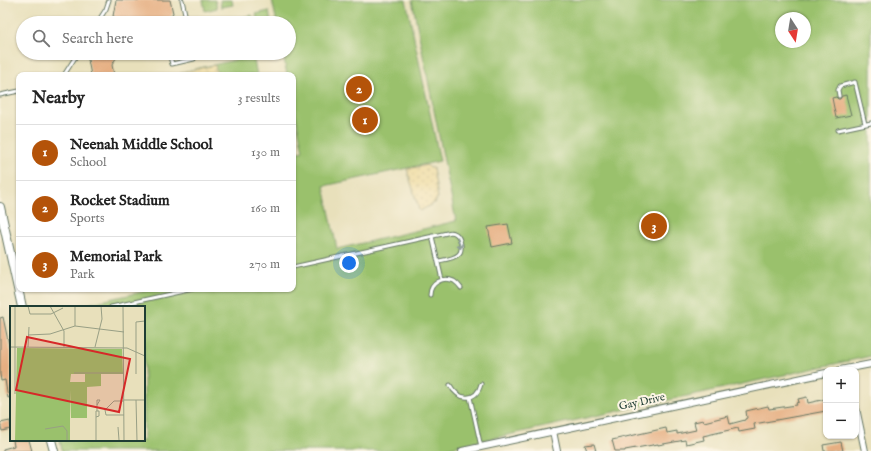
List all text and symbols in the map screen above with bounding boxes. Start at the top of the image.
north arrow [775,12,811,48]
search box [16,16,296,60]
icon: search [30,27,52,49]
text: Search here [62,29,133,48]
pin: 2 [346,74,372,104]
text: Nearby [32,88,85,109]
text: 3 results [238,90,280,107]
pin: 1 [352,105,378,135]
text: Neenah Middle School [70,135,213,154]
text: 1 [43,144,47,161]
text: 130 m [251,144,280,161]
text: School [70,154,107,171]
text: Rocket Stadium [70,191,170,210]
text: 2 [42,200,48,217]
text: 160 m [250,200,280,217]
text: Sports [70,210,105,227]
pin: 3 [641,211,667,241]
one-way arrow [456,237,464,250]
text: Memorial Park [70,247,162,266]
your location [339,253,359,273]
text: 3 [43,256,47,273]
text: 270 m [249,256,280,273]
text: Park [70,266,95,283]
inset map [10,306,145,441]
map controls [823,367,859,439]
button: + [823,367,859,403]
street label: Gay Drive [618,390,666,414]
button: − [823,403,859,439]

